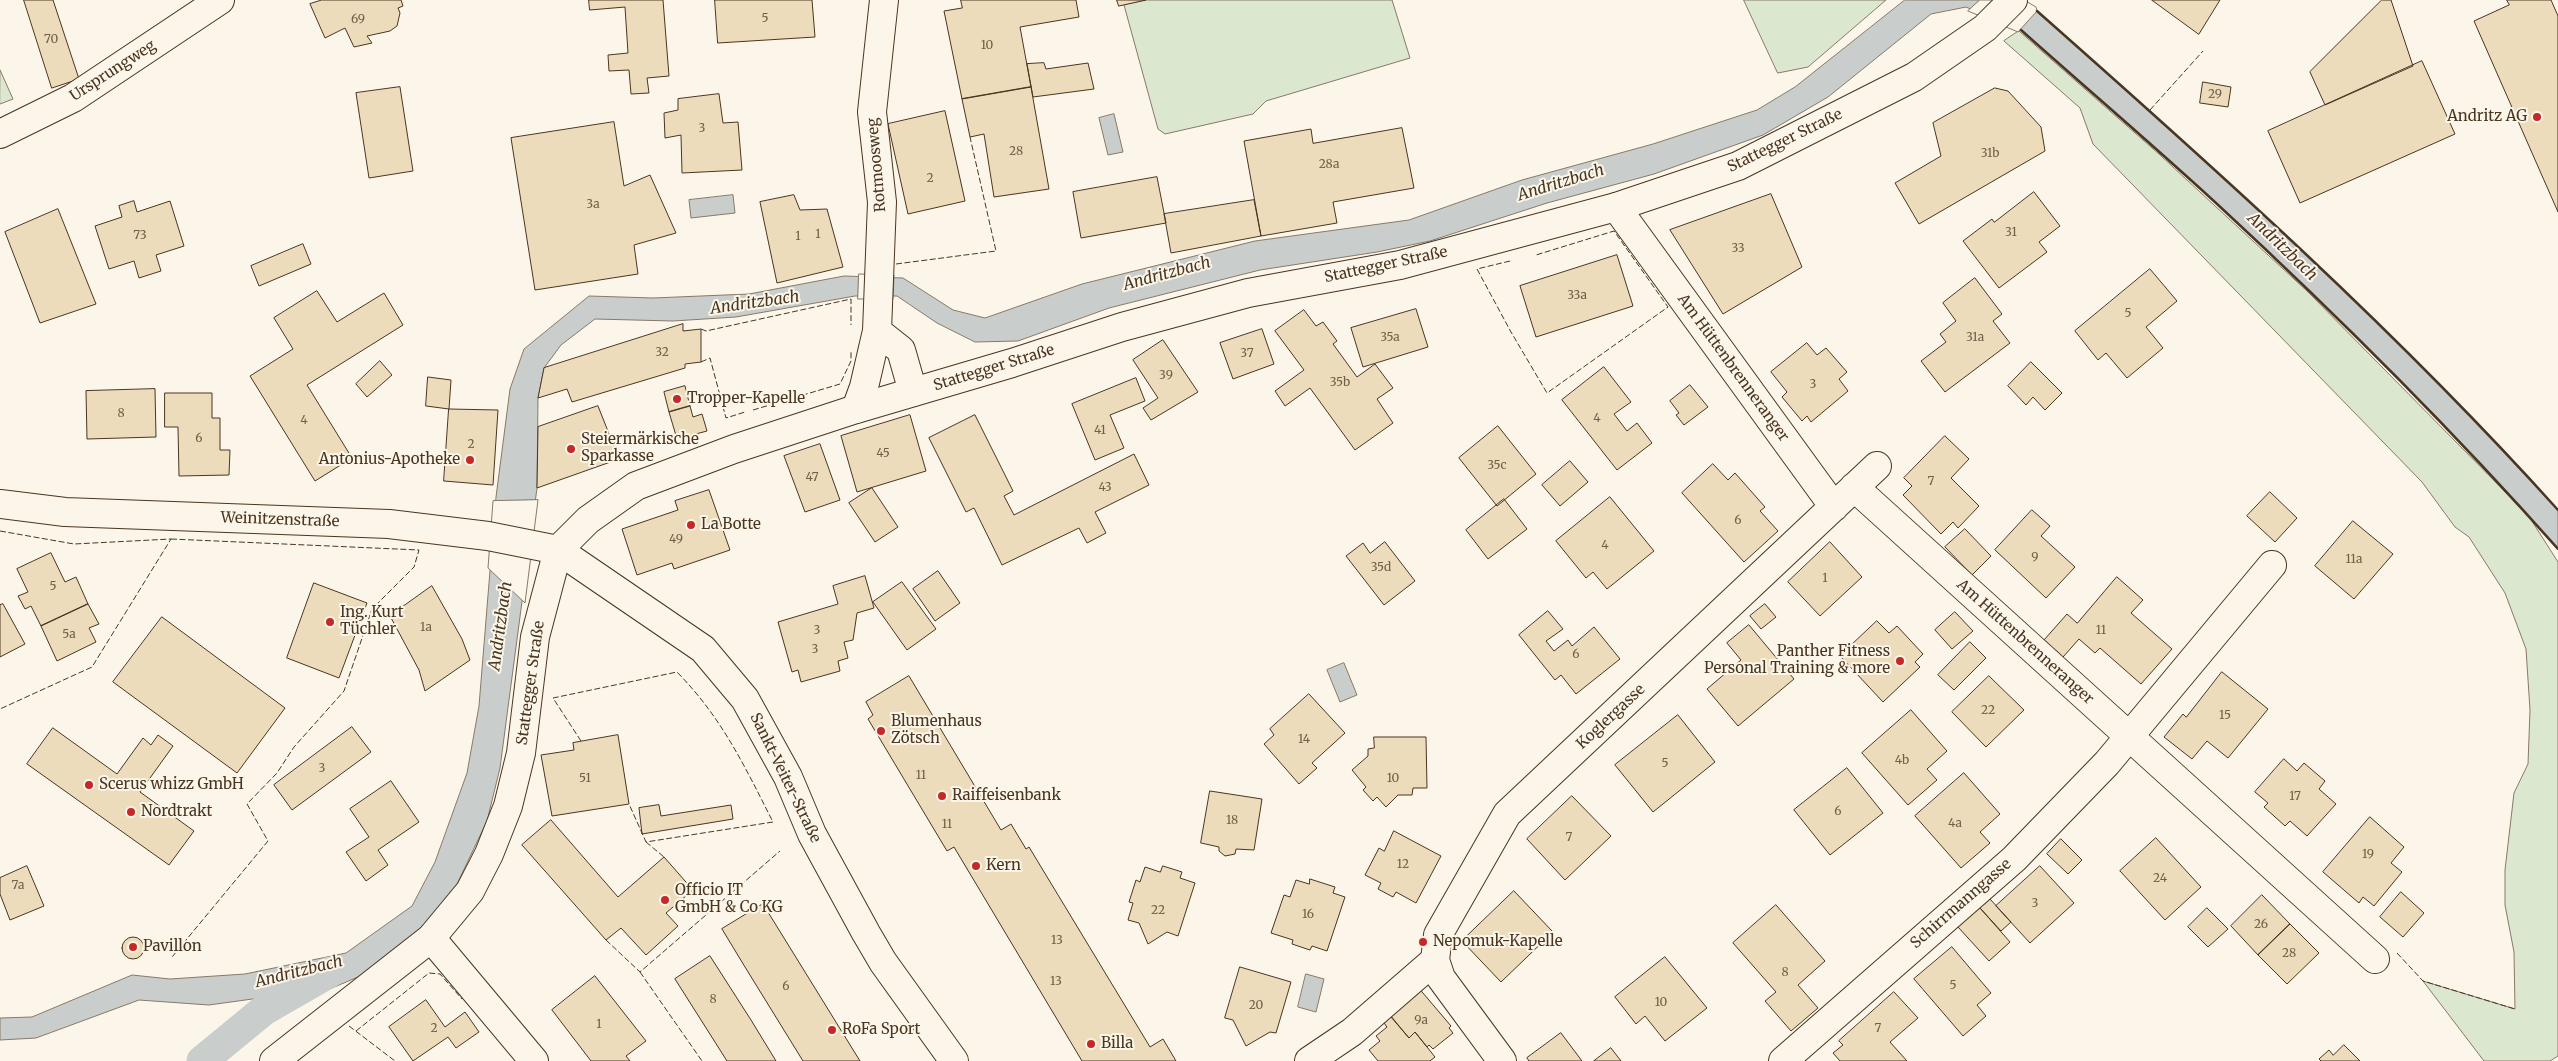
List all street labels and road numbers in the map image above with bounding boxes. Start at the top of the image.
street label: Ursprungweg [67,37,159,105]
street label: Stattegger Straße [1725,105,1845,177]
street label: Rotmoosweg [864,117,890,213]
street label: Stattegger Straße [1323,243,1449,287]
street label: Am Hüttenbrenneranger [1673,291,1793,445]
street label: Stattegger Straße [931,341,1057,395]
street label: Weinitzenstraße [220,509,340,531]
street label: Am Hüttenbrenneranger [1953,576,2097,708]
street label: Stattegger Straße [513,620,549,746]
street label: Koglergasse [1573,681,1649,753]
street label: Sankt-Veiter-Straße [746,710,824,846]
street label: Schirrmanngasse [1907,855,2015,953]

